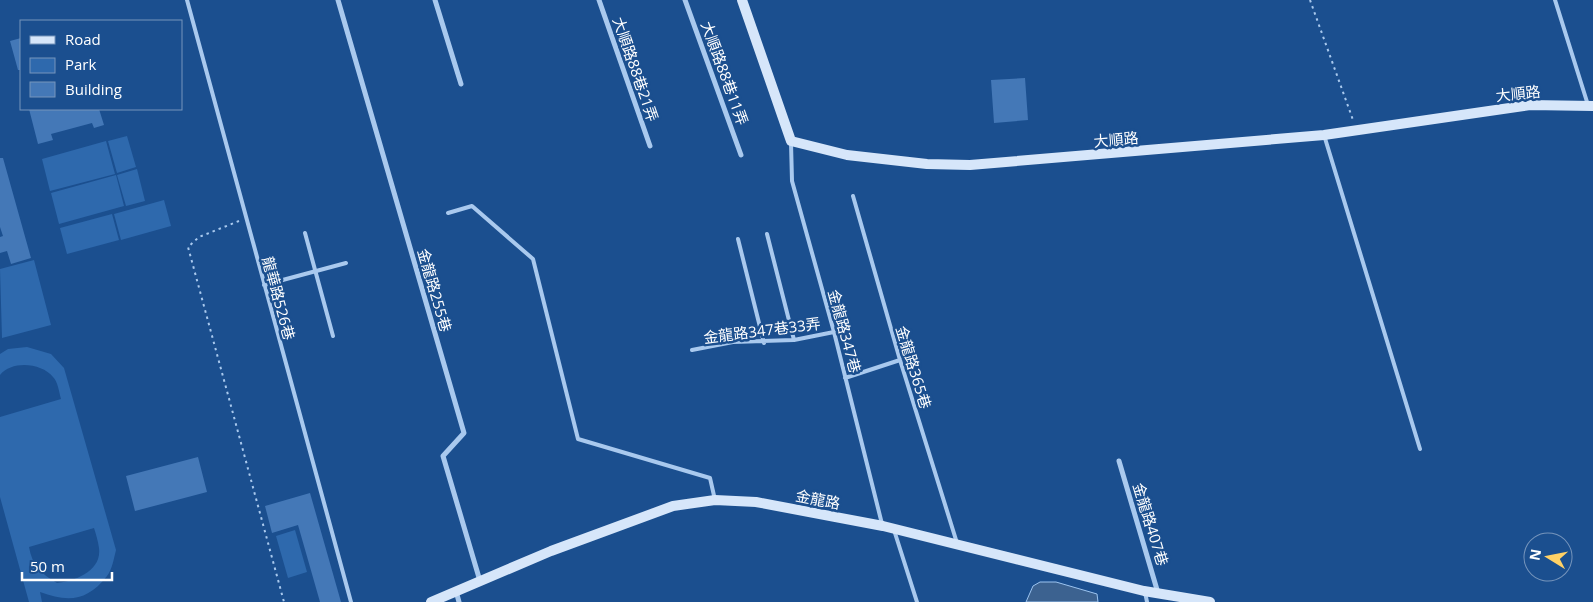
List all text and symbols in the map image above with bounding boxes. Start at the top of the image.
street label: 大順路88巷21弄 [609,14,663,124]
street label: 大順路88巷11弄 [697,18,753,128]
legend [20,20,182,110]
text: Road [65,29,101,49]
text: Park [65,54,96,74]
text: Building [65,79,122,99]
street label: 大順路 [1495,81,1541,105]
street label: 大順路 [1093,127,1139,151]
street label: 金龍路255巷 [414,246,456,334]
street label: 龍華路526巷 [258,254,300,342]
street label: 金龍路347巷 [824,287,866,375]
street label: 金龍路347巷33弄 [702,313,822,347]
street label: 金龍路365巷 [892,323,936,411]
street label: 金龍路407巷 [1129,480,1173,568]
street label: 金龍路 [794,485,842,513]
north arrow [1523,532,1573,582]
text: N [1524,547,1545,562]
scale bar [22,550,112,582]
text: 50 m [30,556,65,576]

